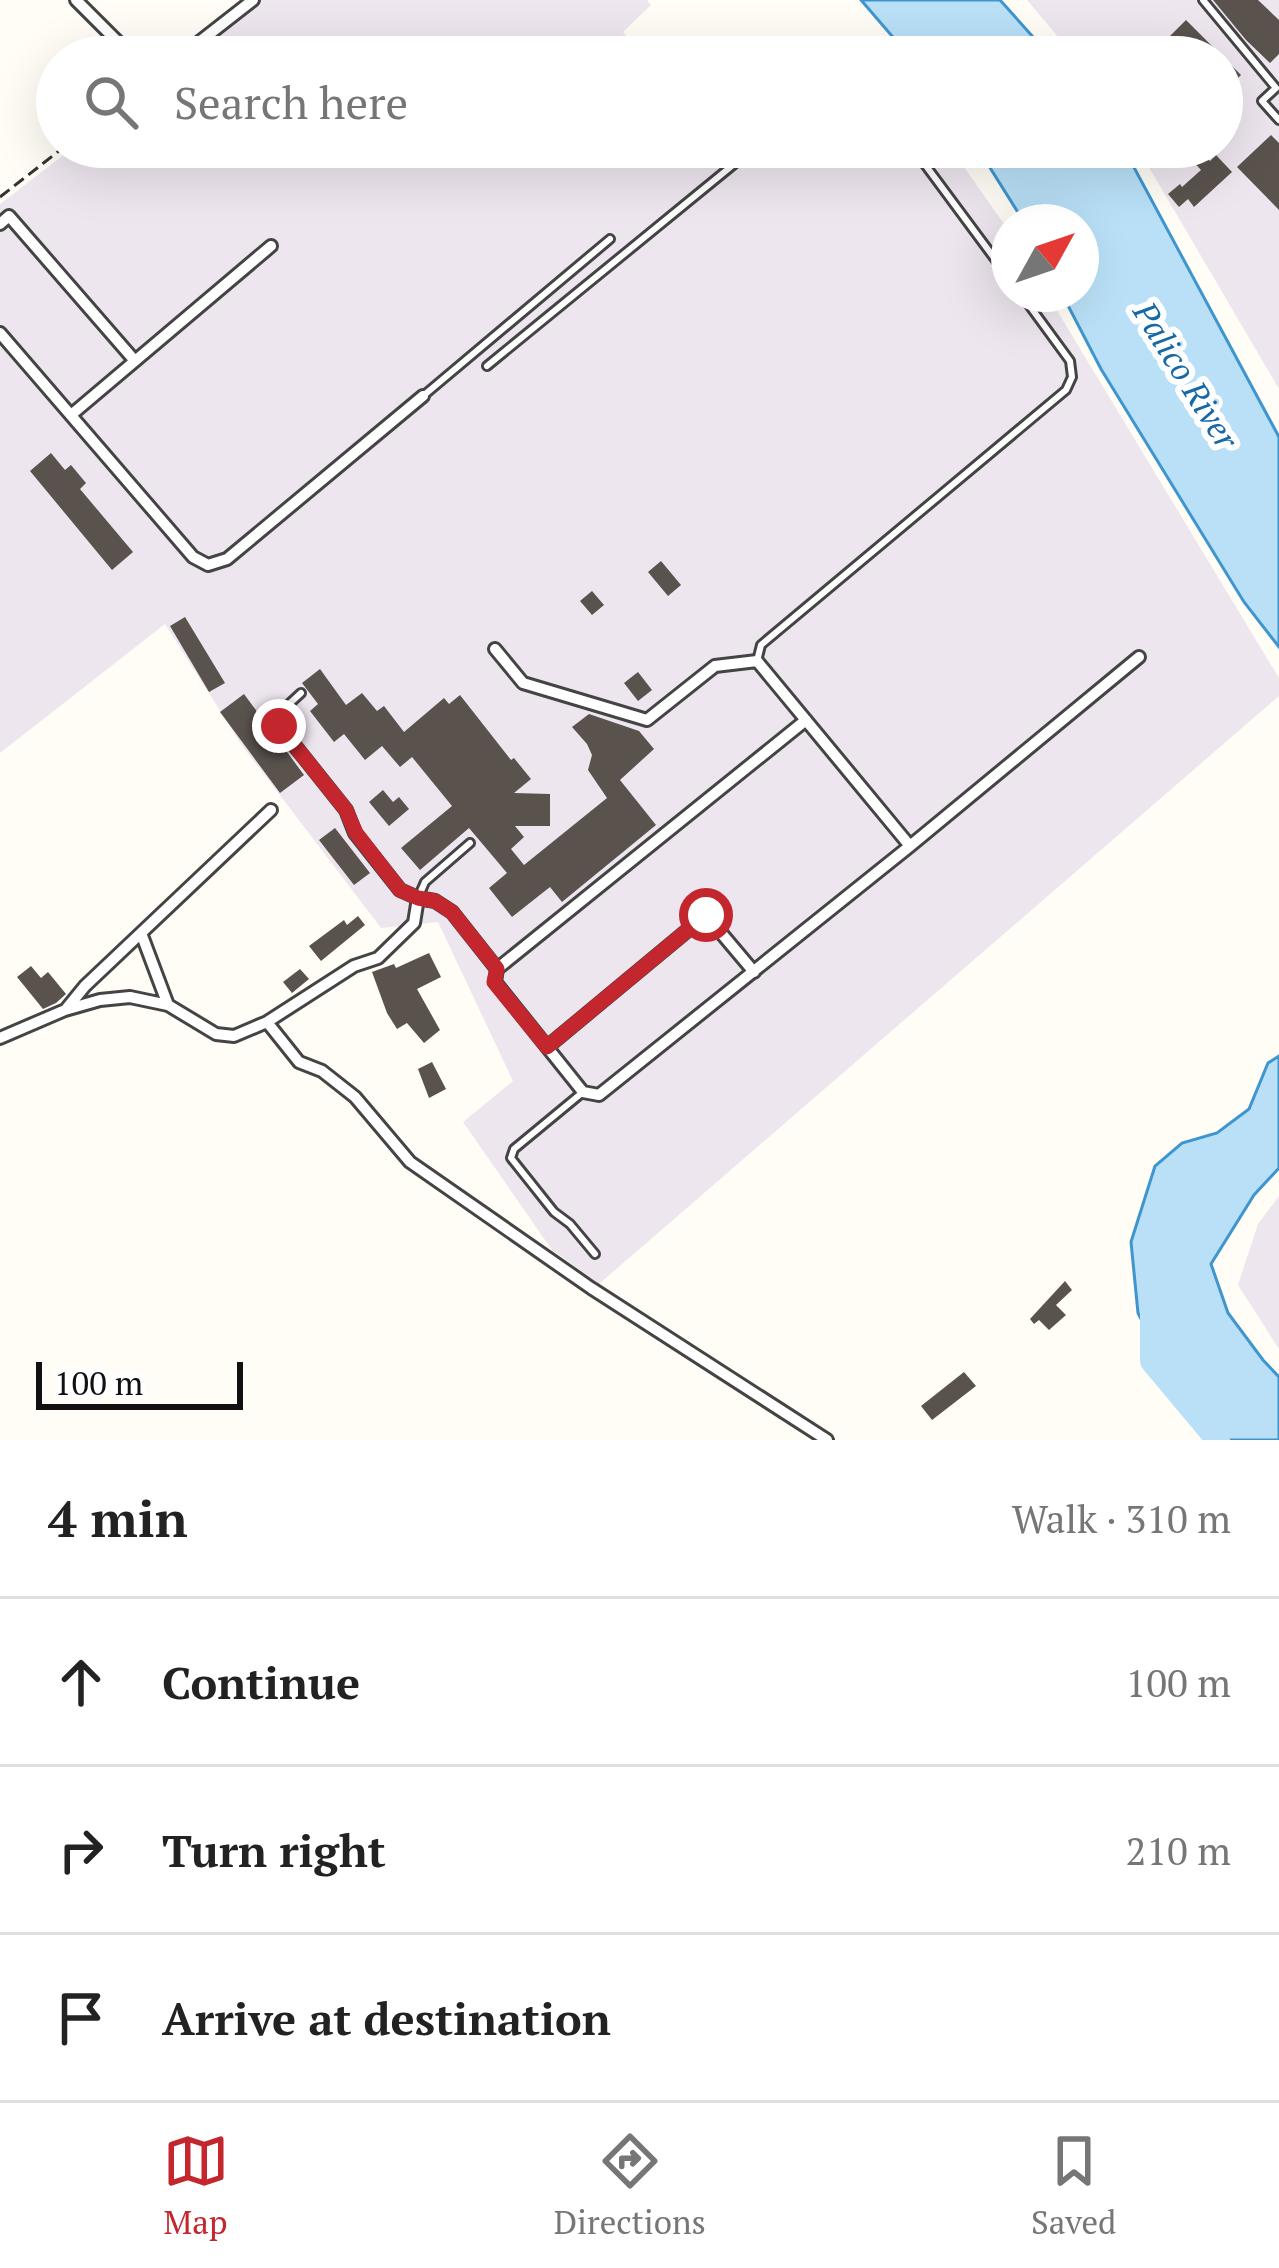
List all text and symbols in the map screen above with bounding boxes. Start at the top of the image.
search box [36,36,1243,168]
icon: search [78,69,144,135]
text: Search here [174,72,408,132]
north arrow [991,204,1099,312]
water label: Palico River [1124,292,1249,457]
route end [252,699,306,753]
route start [679,888,733,942]
scale bar [36,1356,243,1409]
text: 100 m [54,1361,143,1404]
text: 4 min [48,1484,188,1552]
text: Walk · 310 m [1012,1492,1231,1544]
icon: ahead [48,1649,114,1715]
text: Continue [162,1652,360,1712]
text: 100 m [1126,1656,1231,1708]
icon: right [48,1817,114,1883]
text: Turn right [162,1820,386,1880]
text: 210 m [1126,1824,1231,1876]
icon: arrive [48,1985,114,2051]
text: Arrive at destination [162,1988,611,2048]
tab: Map [163,2128,229,2243]
tab: Directions [554,2128,706,2243]
tab: Saved [1031,2128,1116,2243]

